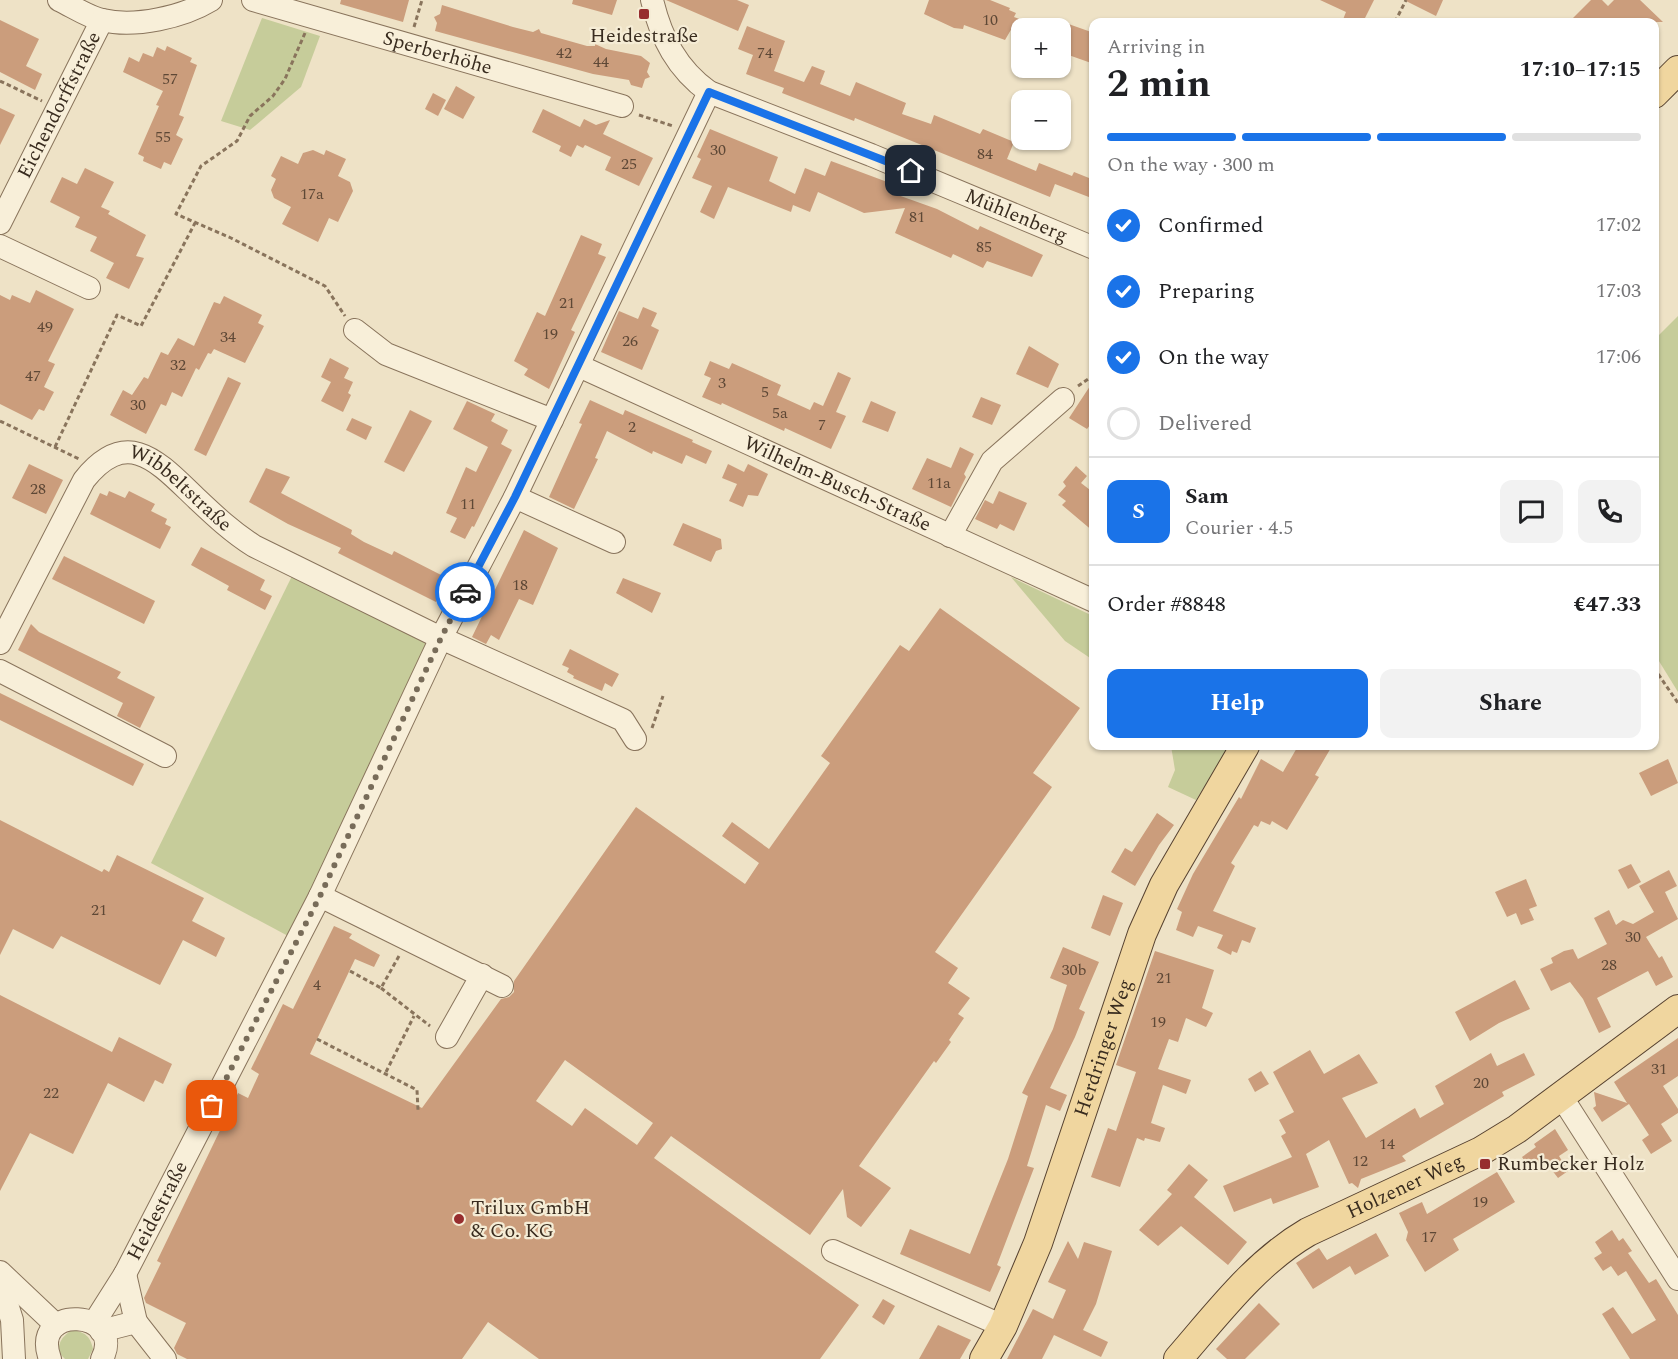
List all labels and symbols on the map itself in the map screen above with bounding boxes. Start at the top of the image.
marker: Heidestraße [637,7,651,21]
house number: 10 [982,8,998,32]
place label: Heidestraße [590,21,698,51]
street label: Sperberhöhe [379,23,496,83]
street label: Eichendorffstraße [10,26,109,184]
house number: 42 [556,41,572,65]
house number: 74 [757,41,773,65]
house number: 44 [593,50,609,74]
house number: 57 [162,67,178,91]
house number: 55 [155,125,171,149]
house number: 30 [710,138,726,162]
house number: 84 [977,142,993,166]
pin [885,145,936,196]
house number: 25 [621,152,637,176]
street label: Mühlenberg [960,181,1072,250]
house number: 17a [300,182,324,206]
house number: 81 [909,205,925,229]
house number: 85 [976,235,992,259]
house number: 21 [559,291,575,315]
house number: 49 [37,315,53,339]
house number: 19 [542,322,558,346]
house number: 34 [220,325,236,349]
house number: 26 [622,329,638,353]
house number: 32 [170,353,186,377]
house number: 47 [25,364,41,388]
house number: 3 [718,371,726,395]
house number: 5 [761,380,769,404]
house number: 30 [130,393,146,417]
house number: 5a [772,401,788,425]
house number: 7 [818,413,826,437]
house number: 2 [628,415,636,439]
street label: Wilhelm-Busch-Straße [739,428,936,540]
street label: Wibbeltstraße [126,437,238,539]
house number: 11a [927,471,951,495]
house number: 28 [30,477,46,501]
house number: 11 [460,492,476,516]
courier [435,562,495,622]
house number: 18 [512,573,528,597]
house number: 21 [91,898,107,922]
house number: 30 [1625,925,1641,949]
house number: 28 [1601,953,1617,977]
house number: 30b [1062,958,1087,982]
house number: 21 [1156,966,1172,990]
house number: 4 [313,973,321,997]
street label: Herdringer Weg [1066,975,1141,1121]
house number: 19 [1150,1010,1166,1034]
house number: 31 [1651,1057,1667,1081]
house number: 20 [1473,1071,1489,1095]
pin [186,1080,237,1131]
house number: 22 [43,1081,59,1105]
house number: 14 [1379,1132,1395,1156]
street label: Holzener Weg [1342,1146,1469,1227]
house number: 12 [1352,1149,1368,1173]
place label: Rumbecker Holz [1497,1149,1645,1179]
street label: Heidestraße [119,1156,196,1266]
marker: Rumbecker Holz [1478,1157,1492,1171]
house number: 19 [1472,1190,1488,1214]
place label: Trilux GmbH & Co. KG [471,1193,590,1246]
marker: Trilux GmbH & Co. KG [452,1212,466,1226]
house number: 17 [1421,1225,1437,1249]

